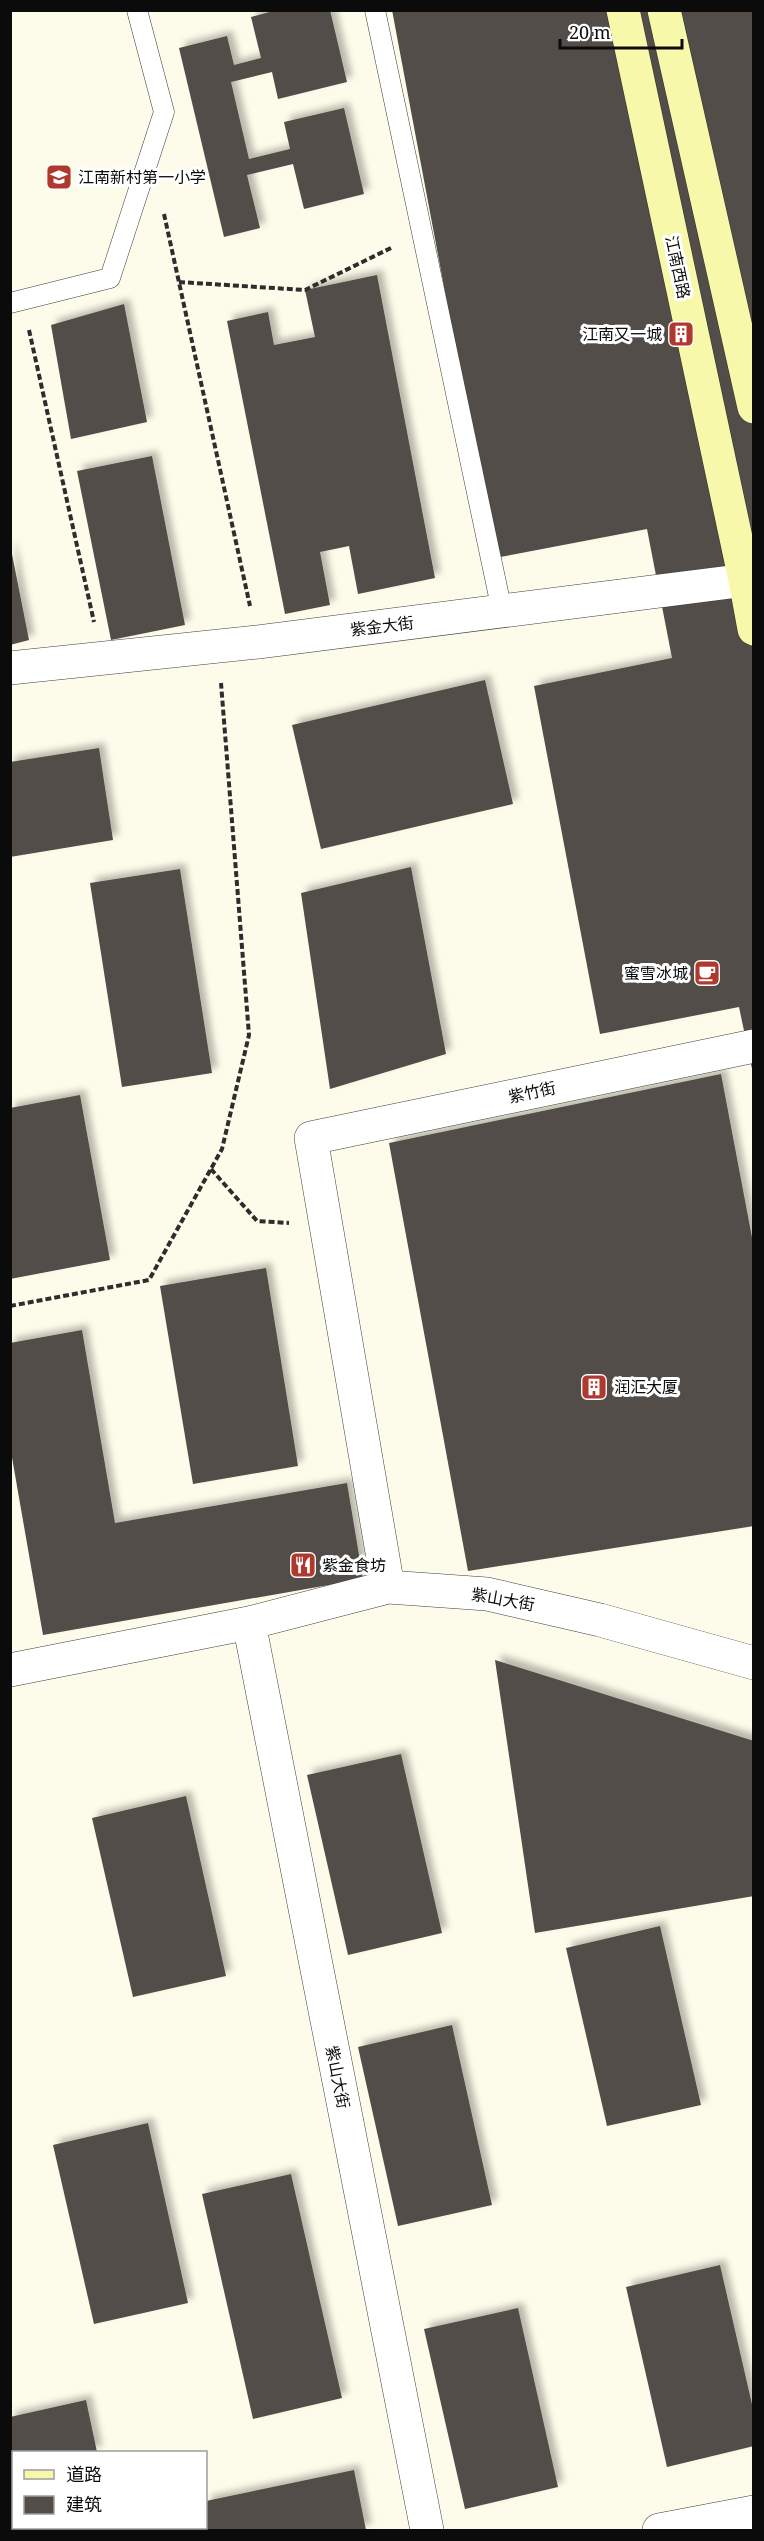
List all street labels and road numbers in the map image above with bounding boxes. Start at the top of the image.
street label: 江南西路 [661,233,695,301]
street label: 紫金大街 [349,611,415,641]
street label: 紫竹街 [506,1076,558,1108]
street label: 紫山大街 [470,1583,536,1615]
street label: 紫山大街 [321,2043,355,2111]

